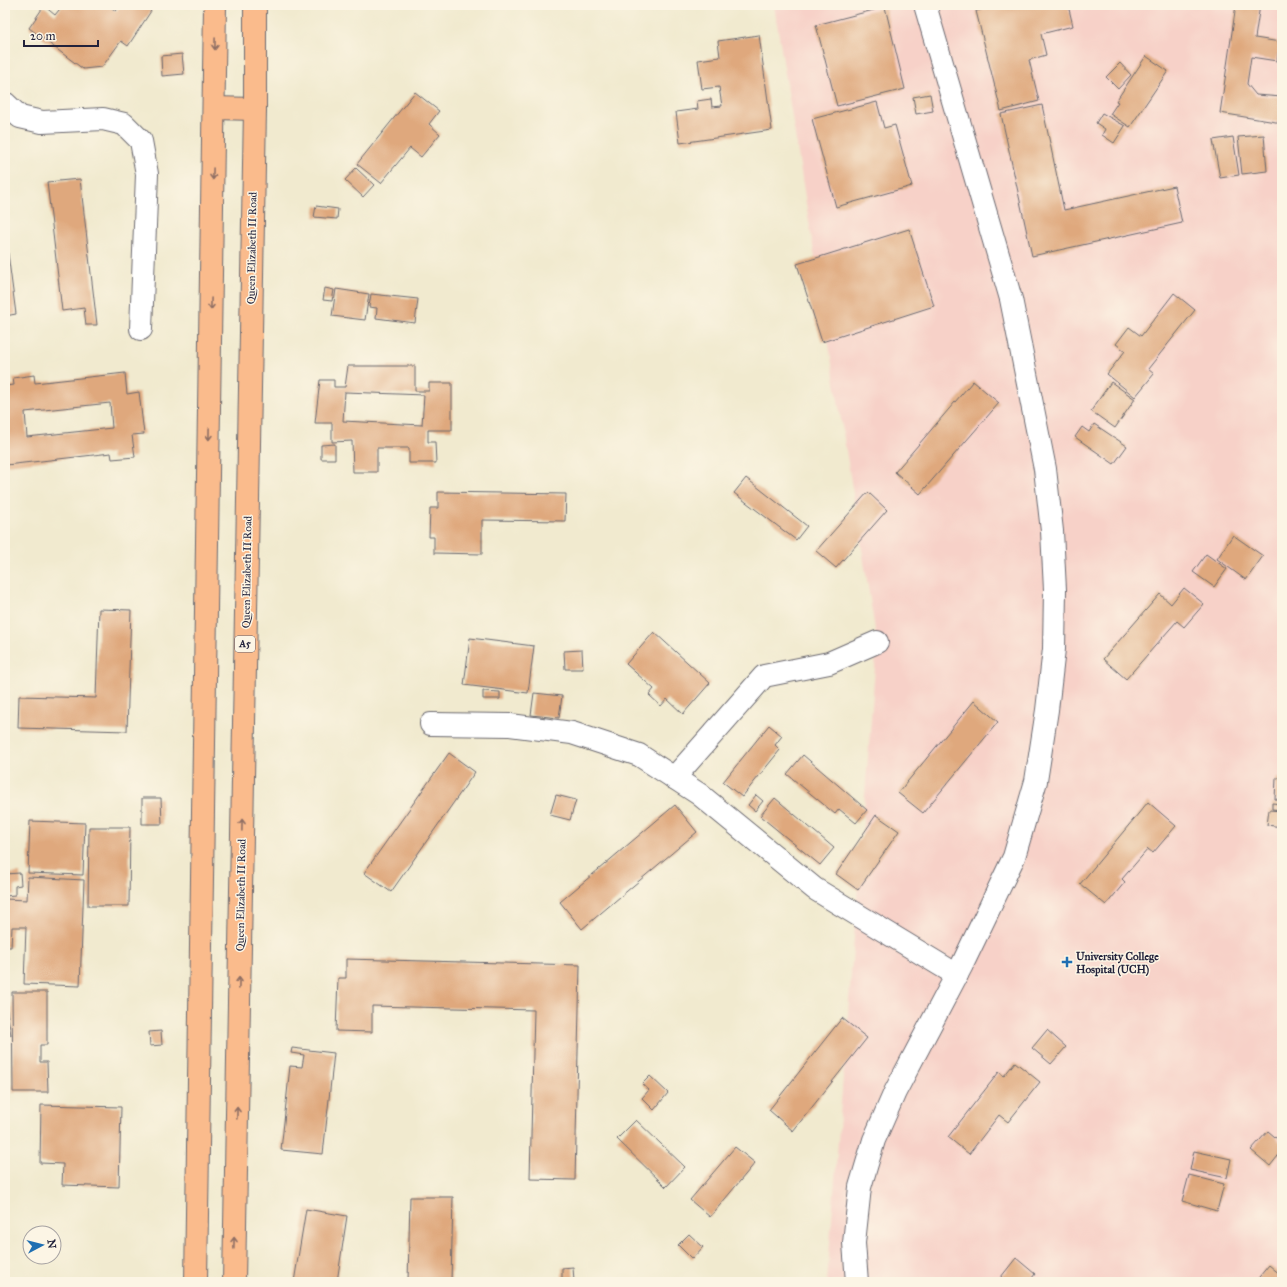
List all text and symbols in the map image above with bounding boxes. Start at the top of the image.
scale bar [24,22,98,48]
text: 20 m [30,29,56,43]
one-way arrow [211,37,219,50]
one-way arrow [209,167,217,180]
street label: Queen Elizabeth II Road [245,191,259,304]
one-way arrow [207,297,215,310]
one-way arrow [205,427,213,440]
street label: Queen Elizabeth II Road [240,515,254,628]
road number: A5 [235,636,255,652]
one-way arrow [238,819,246,832]
street label: Queen Elizabeth II Road [234,838,248,951]
place label: University College Hospital (UCH) [1076,950,1159,977]
marker: University College Hospital (UCH) [1061,956,1073,968]
one-way arrow [235,977,243,990]
one-way arrow [233,1107,241,1120]
north arrow [22,1225,62,1265]
one-way arrow [231,1237,238,1250]
text: N [44,1238,59,1250]

